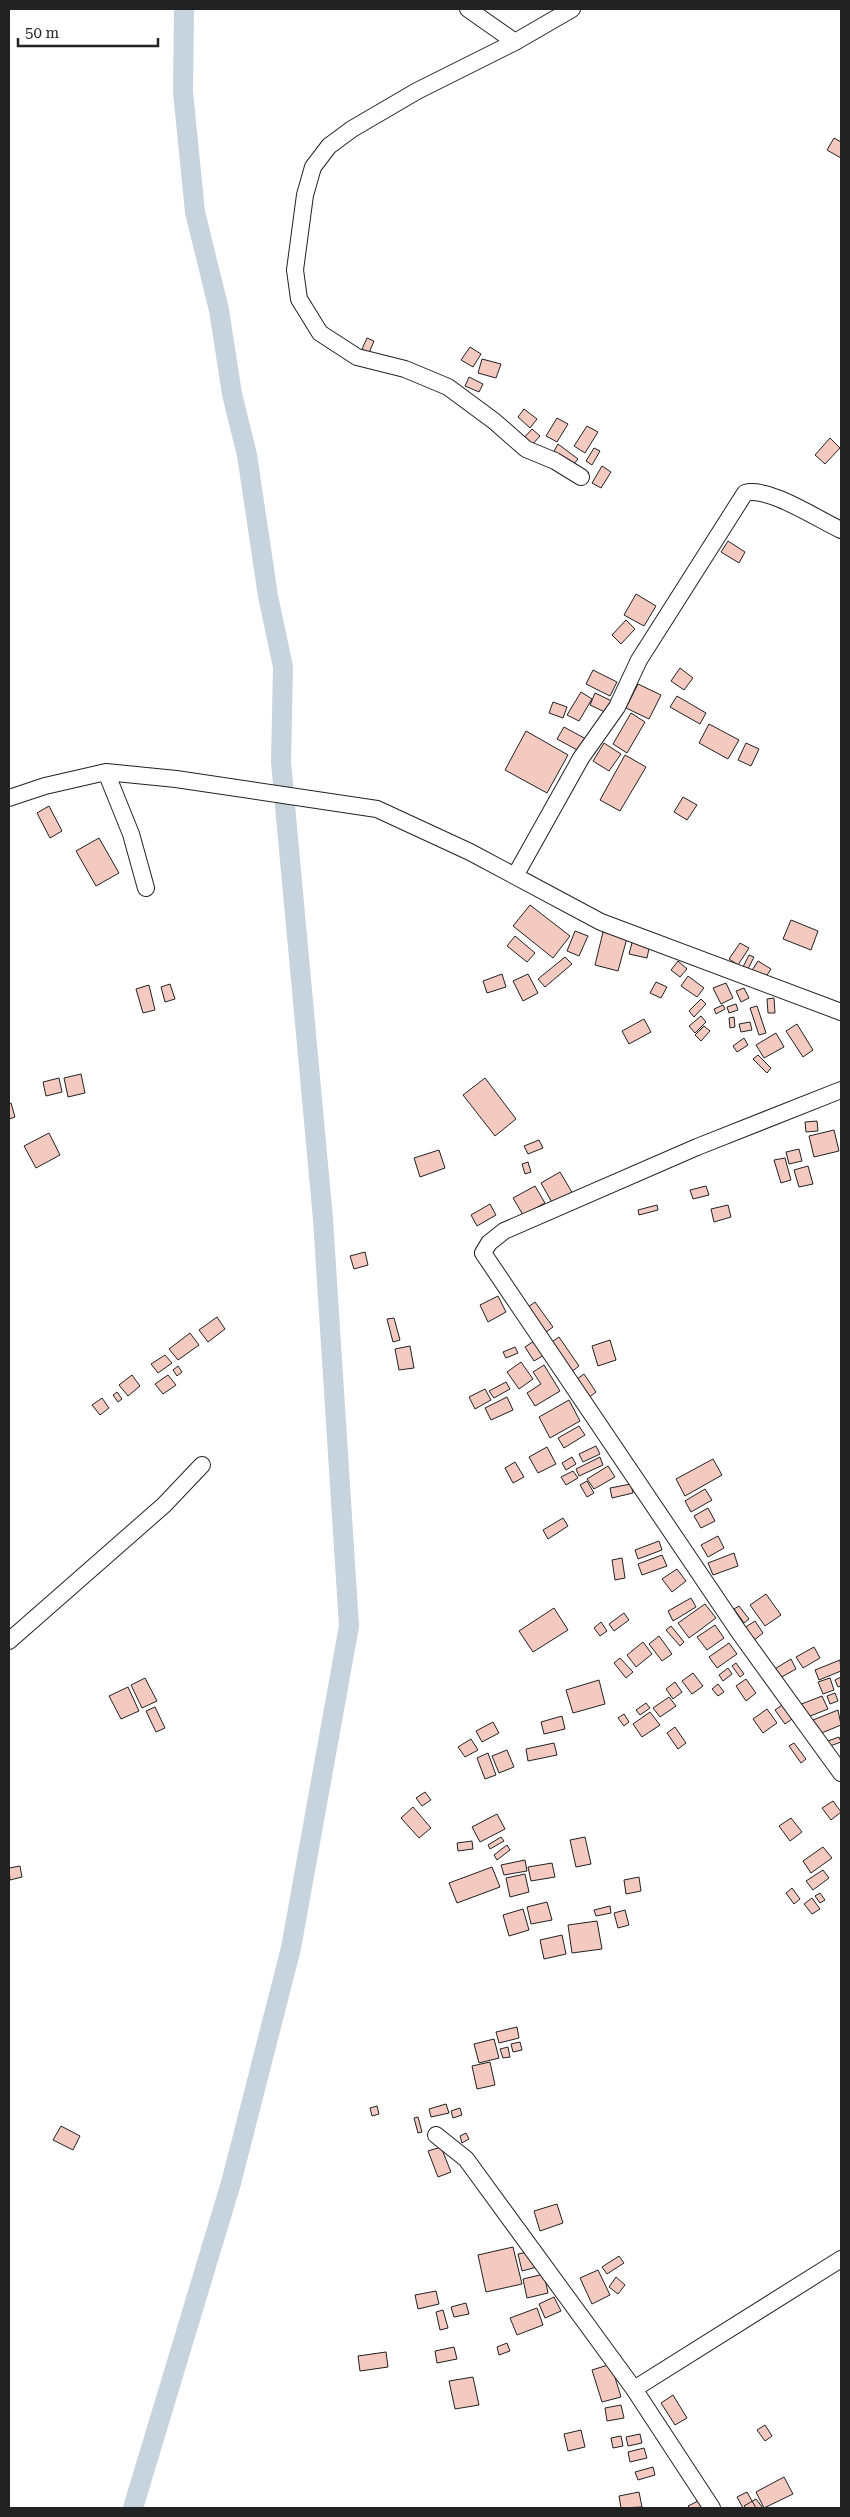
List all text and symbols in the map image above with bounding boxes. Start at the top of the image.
scale bar [18,15,158,47]
text: 50 m [25,24,60,42]

